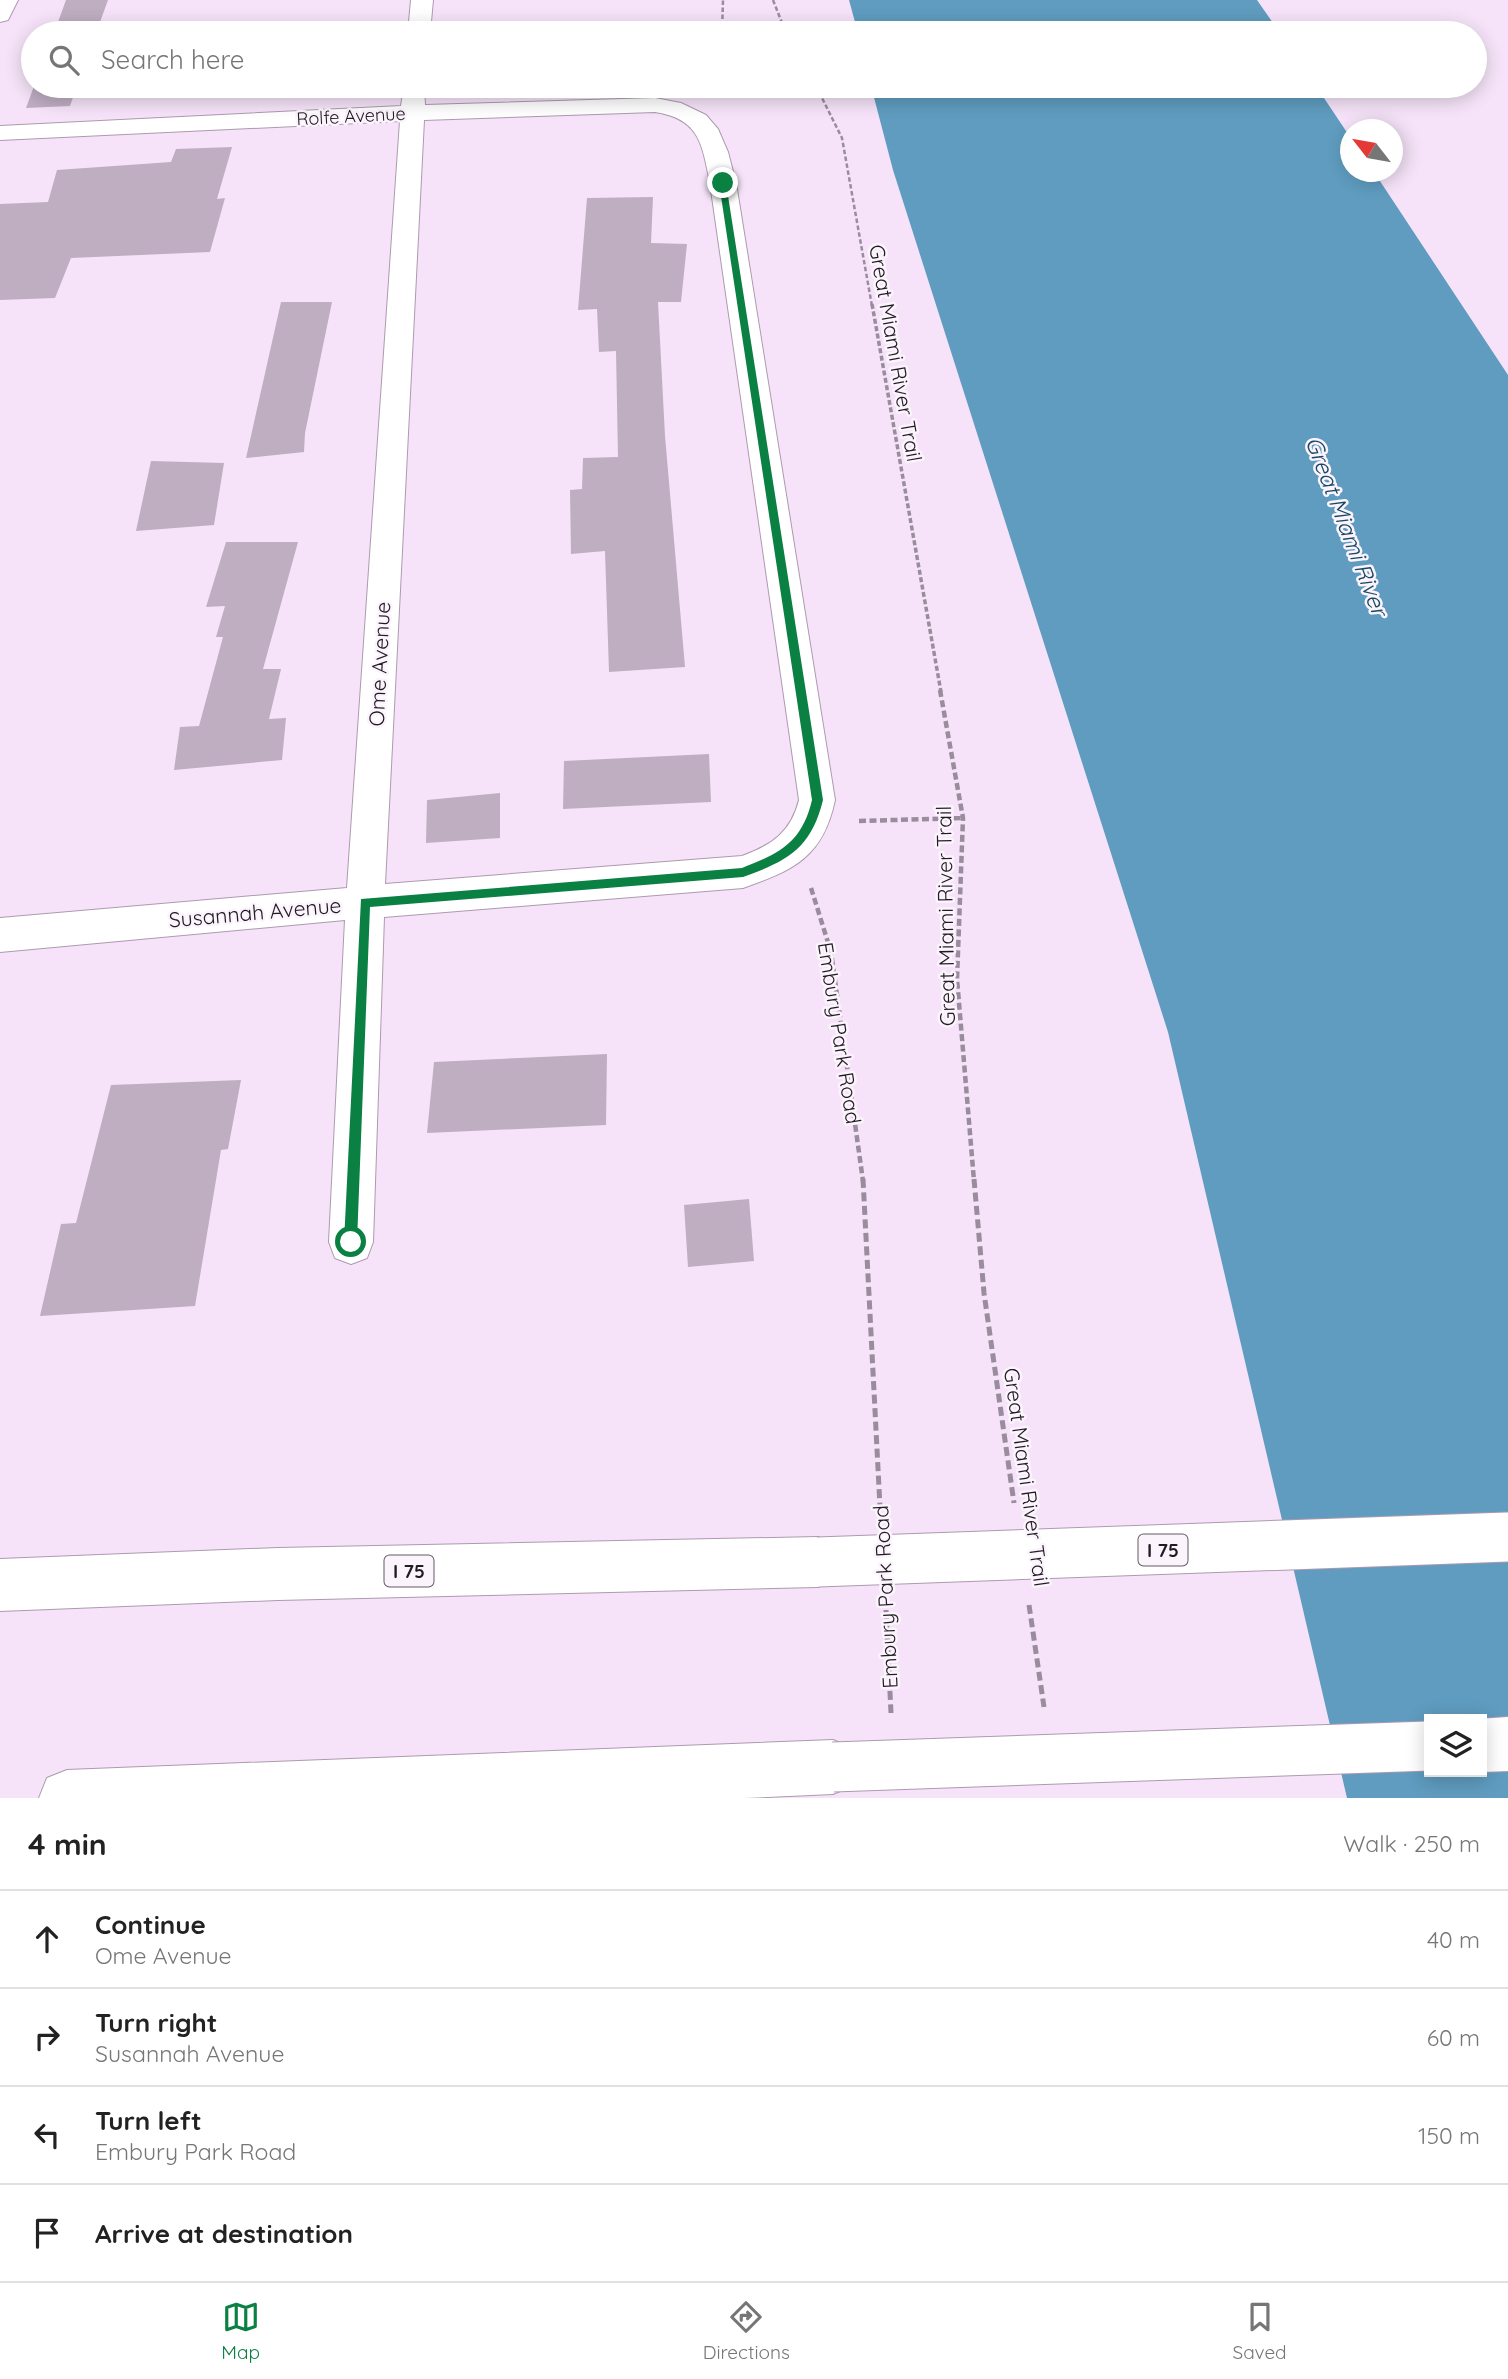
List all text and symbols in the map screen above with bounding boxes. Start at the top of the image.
search box [21,21,1487,98]
icon: search [45,41,83,79]
text: Search here [101,43,245,76]
street label: Rolfe Avenue [296,102,406,130]
north arrow [1340,119,1403,182]
route end [707,167,738,198]
street label: Great Miami River Trail [864,242,928,464]
water label: Great Miami River [1299,432,1396,623]
street label: Ome Avenue [363,601,395,727]
street label: Great Miami River Trail [930,806,960,1026]
street label: Susannah Avenue [168,892,342,932]
street label: Embury Park Road [813,940,867,1126]
route start [335,1226,366,1257]
street label: Great Miami River Trail [999,1366,1055,1588]
street label: Embury Park Road [867,1505,903,1689]
road number: I 75 [1138,1534,1188,1566]
road number: I 75 [384,1555,434,1586]
map controls [1424,1714,1487,1777]
button: layers [1424,1714,1487,1777]
text: 4 min [28,1825,107,1863]
text: Walk · 250 m [1343,1829,1480,1858]
text: Continue [95,1908,206,1941]
icon: ahead [28,1920,66,1958]
text: 40 m [1427,1925,1480,1954]
text: Ome Avenue [95,1941,232,1970]
text: Turn right [95,2006,217,2039]
icon: right [28,2018,66,2056]
text: 60 m [1427,2023,1480,2052]
text: Susannah Avenue [95,2039,284,2068]
text: Turn left [95,2104,202,2137]
icon: left [28,2116,66,2154]
text: 150 m [1418,2121,1480,2150]
text: Embury Park Road [95,2137,296,2166]
icon: arrive [28,2214,66,2252]
text: Arrive at destination [95,2217,353,2250]
tab: Map [221,2298,260,2364]
tab: Directions [703,2298,790,2364]
tab: Saved [1232,2298,1287,2364]

